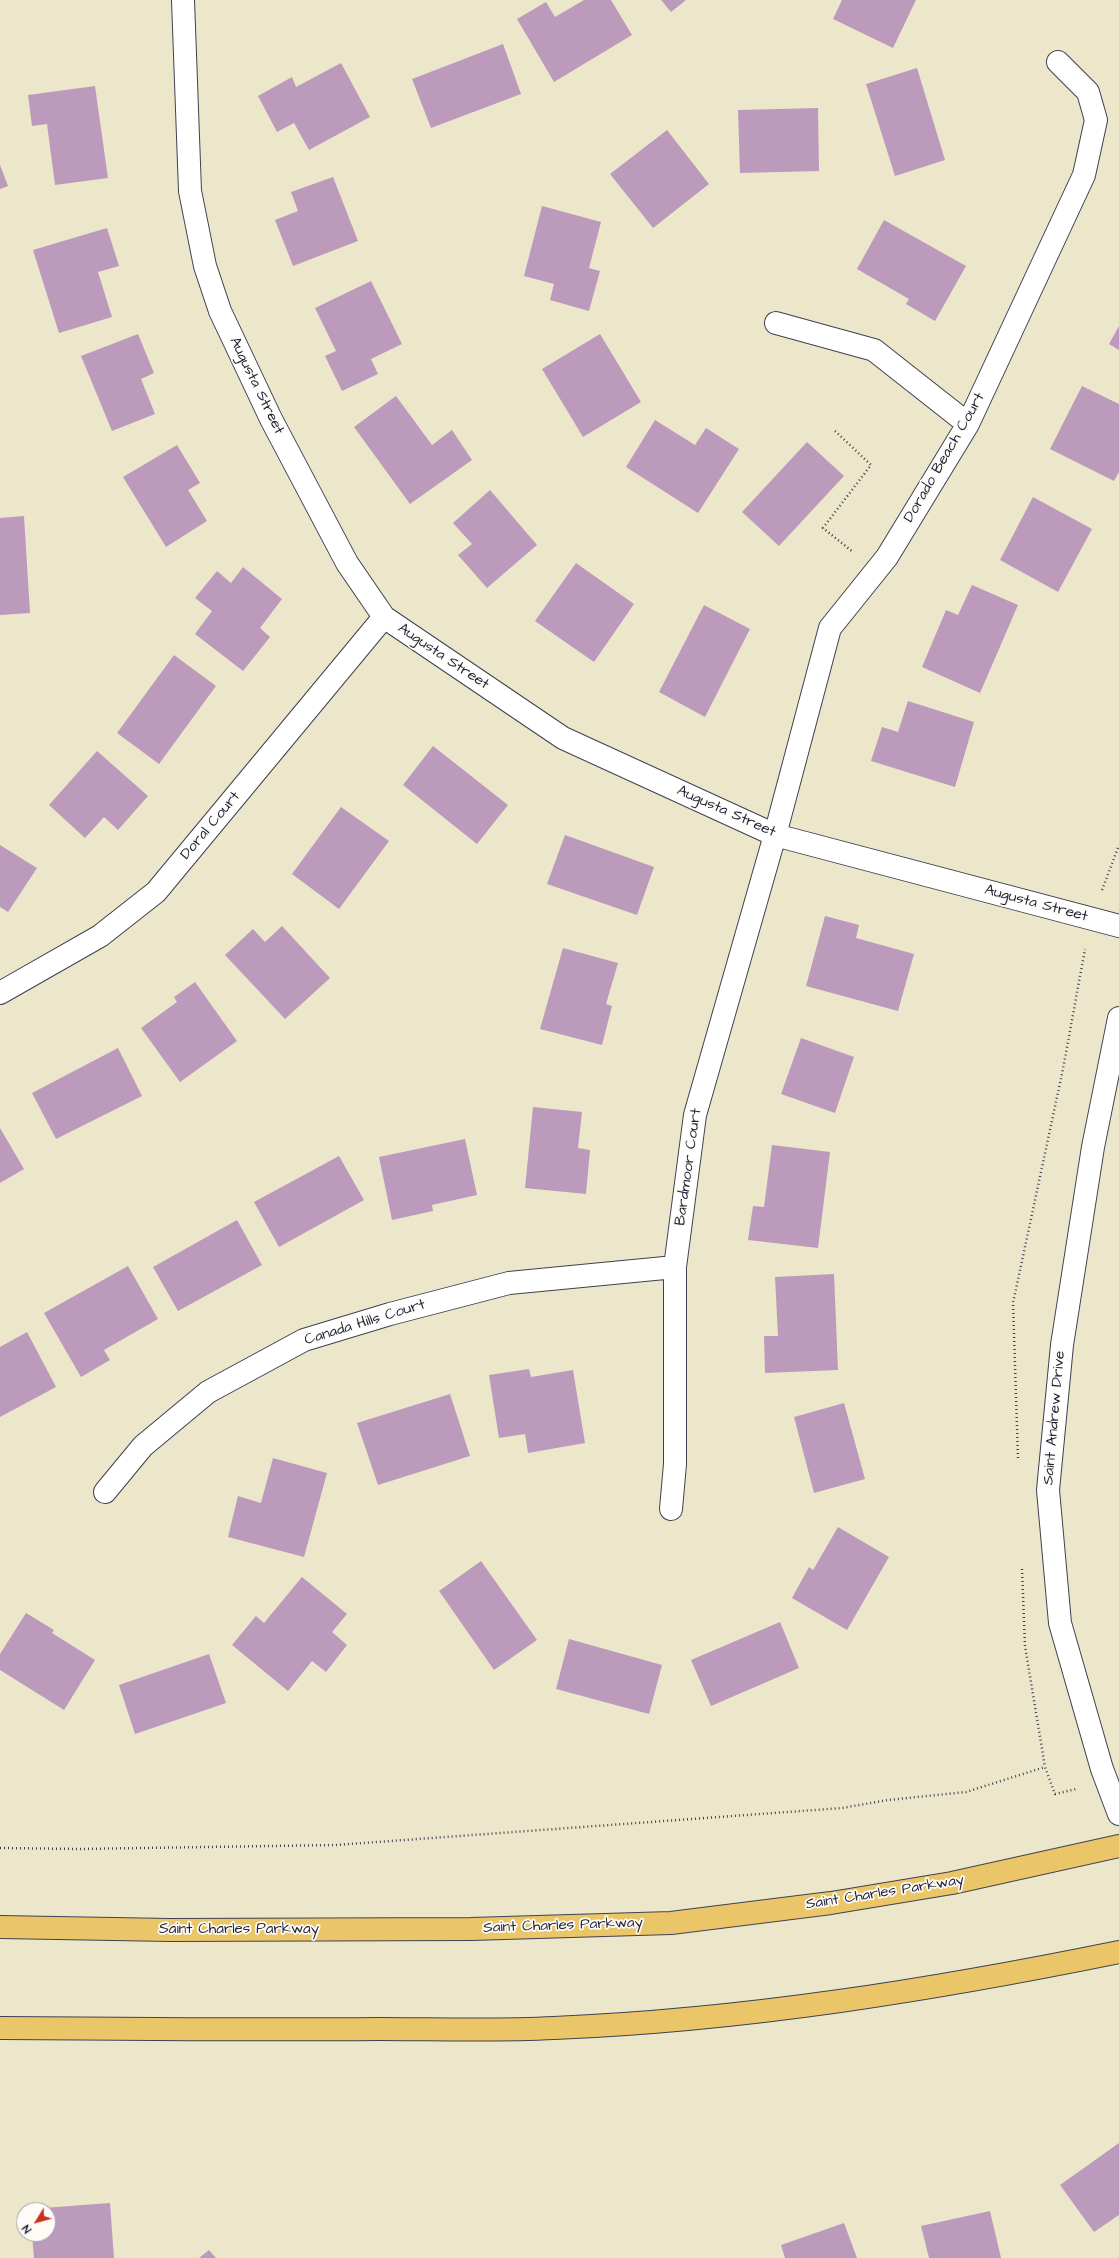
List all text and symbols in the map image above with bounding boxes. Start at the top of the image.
street label: Augusta Street [225,334,287,438]
street label: Dorado Beach Court [901,390,989,526]
street label: Augusta Street [394,620,492,694]
street label: Augusta Street [674,782,778,842]
street label: Doral Court [177,788,245,864]
street label: Augusta Street [982,882,1090,926]
street label: Bardmoor Court [672,1107,706,1227]
street label: Canada Hills Court [302,1296,428,1350]
street label: Saint Andrew Drive [1040,1350,1070,1486]
street label: Saint Charles Parkway [805,1872,965,1914]
street label: Saint Charles Parkway [483,1914,643,1938]
street label: Saint Charles Parkway [159,1921,319,1939]
north arrow [16,2202,56,2242]
text: N [19,2222,35,2236]

